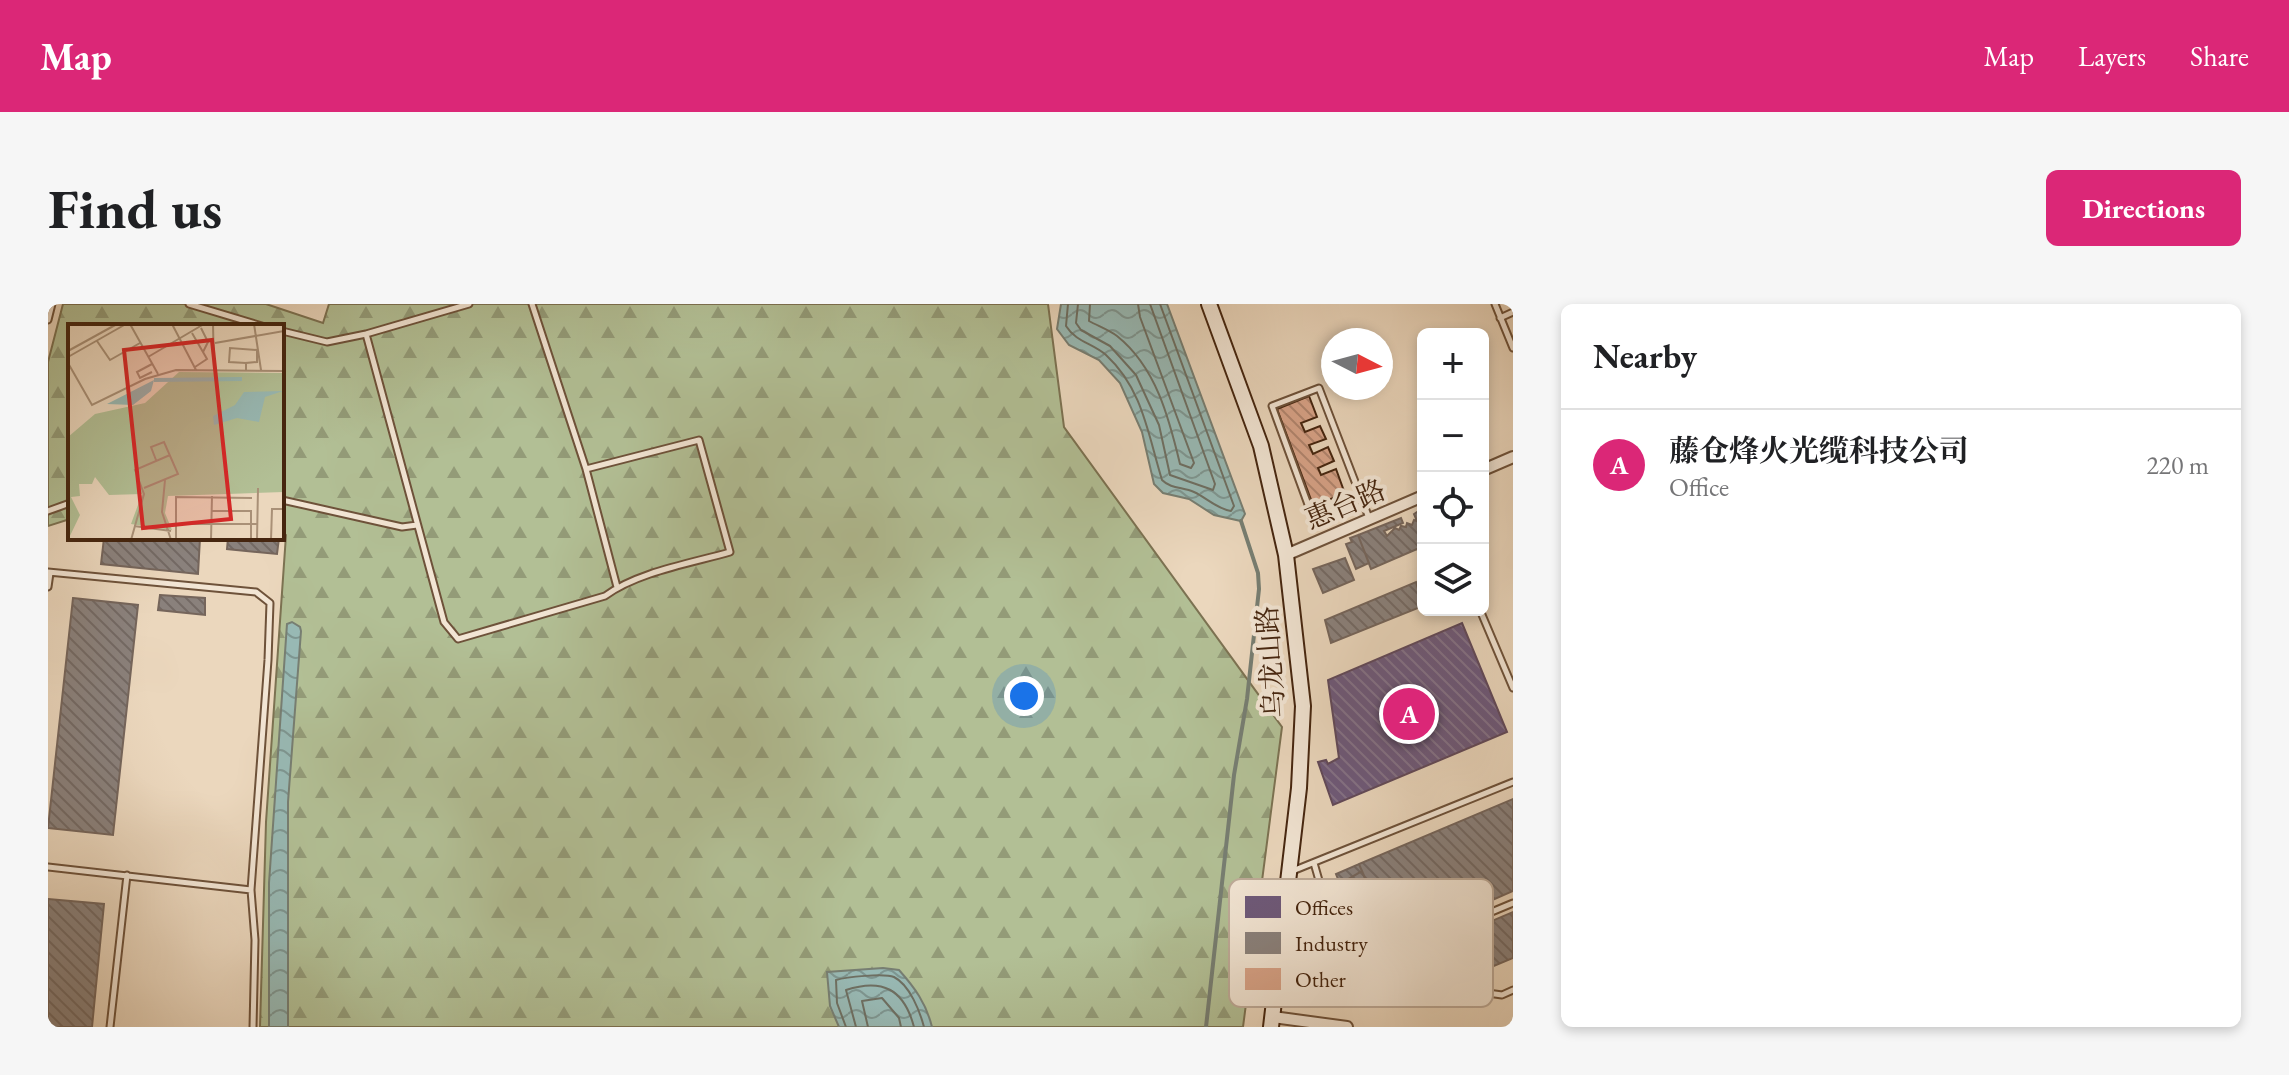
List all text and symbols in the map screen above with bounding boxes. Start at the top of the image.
text: Map [40,32,112,81]
text: Map [1984,38,2034,74]
text: Layers [2078,38,2146,74]
text: Share [2190,38,2249,74]
button: Directions [2046,170,2241,246]
text: Find us [48,172,222,245]
inset map [68,324,284,540]
north arrow [1321,328,1393,400]
map controls [1417,328,1489,616]
button: + [1417,328,1489,400]
text: Nearby [1593,334,1697,378]
button: − [1417,400,1489,472]
text: 藤仓烽火光缆科技公司 [1669,431,1969,470]
text: A [1610,448,1628,482]
text: 220 m [2146,448,2209,482]
text: Office [1669,470,1729,504]
street label: 惠台路 [1299,471,1391,537]
button: locate [1417,472,1489,544]
button: layers [1417,544,1489,616]
street label: 乌龙山路 [1248,605,1292,719]
your location [1004,676,1044,716]
pin: A [1383,684,1435,744]
legend [1229,879,1493,1007]
text: Offices [1295,893,1353,922]
text: Industry [1295,929,1368,958]
text: Other [1295,965,1347,994]

